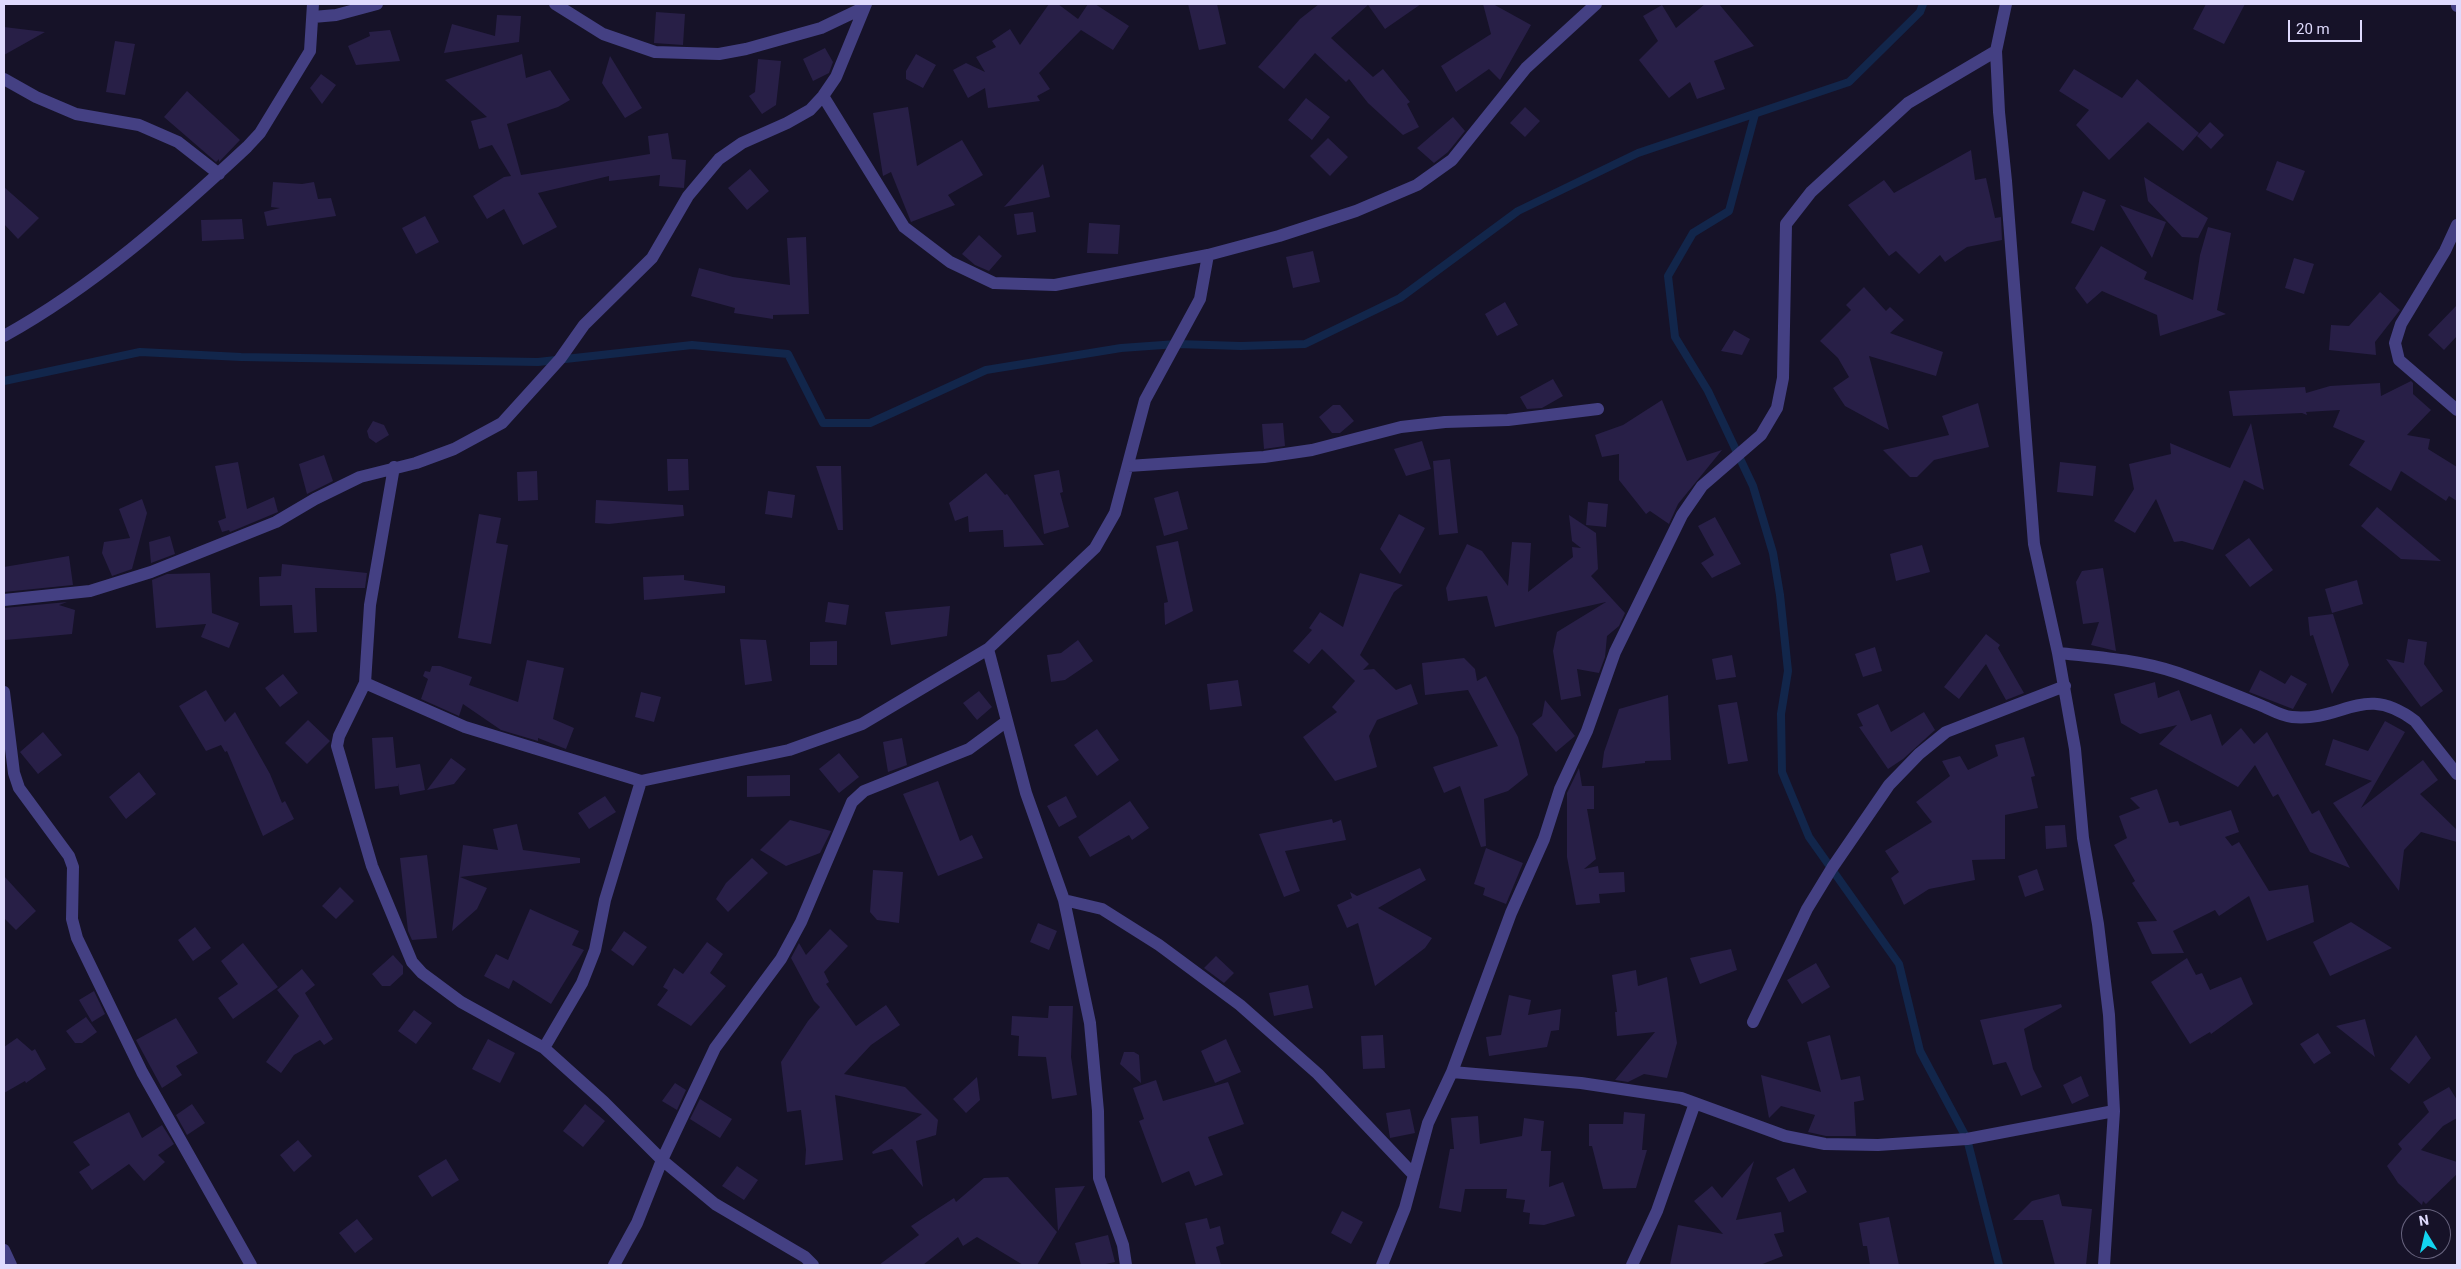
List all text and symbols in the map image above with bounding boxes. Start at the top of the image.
scale bar [2291,10,2365,42]
text: 20 m [2296,20,2330,38]
north arrow [2401,1209,2451,1259]
text: N [2418,1211,2430,1229]

